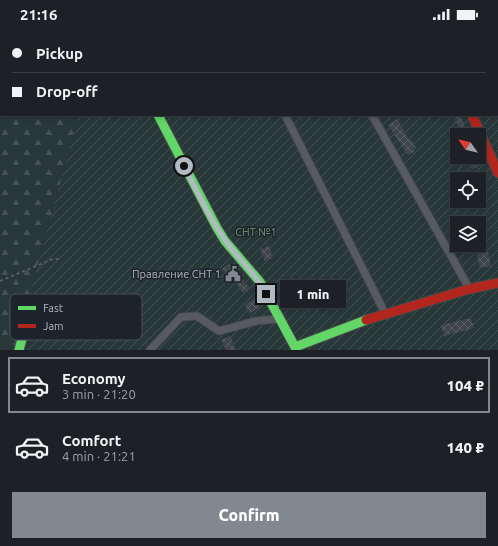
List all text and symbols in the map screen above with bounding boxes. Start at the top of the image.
text: 21:16 [20,6,58,23]
text: Pickup [36,45,83,62]
text: Drop-off [36,83,98,100]
north arrow [450,128,486,164]
map controls [450,128,486,252]
route start [175,157,193,175]
button: locate [450,172,486,208]
button: layers [450,216,486,252]
park label: СНТ №1 [235,226,277,238]
public building icon: Правление СНТ 1 [224,265,242,283]
place label: Правление СНТ 1 [132,268,221,280]
callout: 1 min [280,280,346,308]
route end [257,285,275,303]
text: 1 min [296,287,330,301]
legend [10,294,142,340]
text: Fast [43,302,64,314]
text: Jam [43,320,64,332]
icon: car [14,367,50,403]
text: Economy [62,370,126,387]
text: 104 ₽ [447,377,484,394]
text: 3 min · 21:20 [62,387,136,401]
icon: car [14,429,50,465]
text: Comfort [62,432,121,449]
text: 140 ₽ [447,439,484,456]
text: 4 min · 21:21 [62,449,136,463]
button: Confirm [12,492,486,538]

